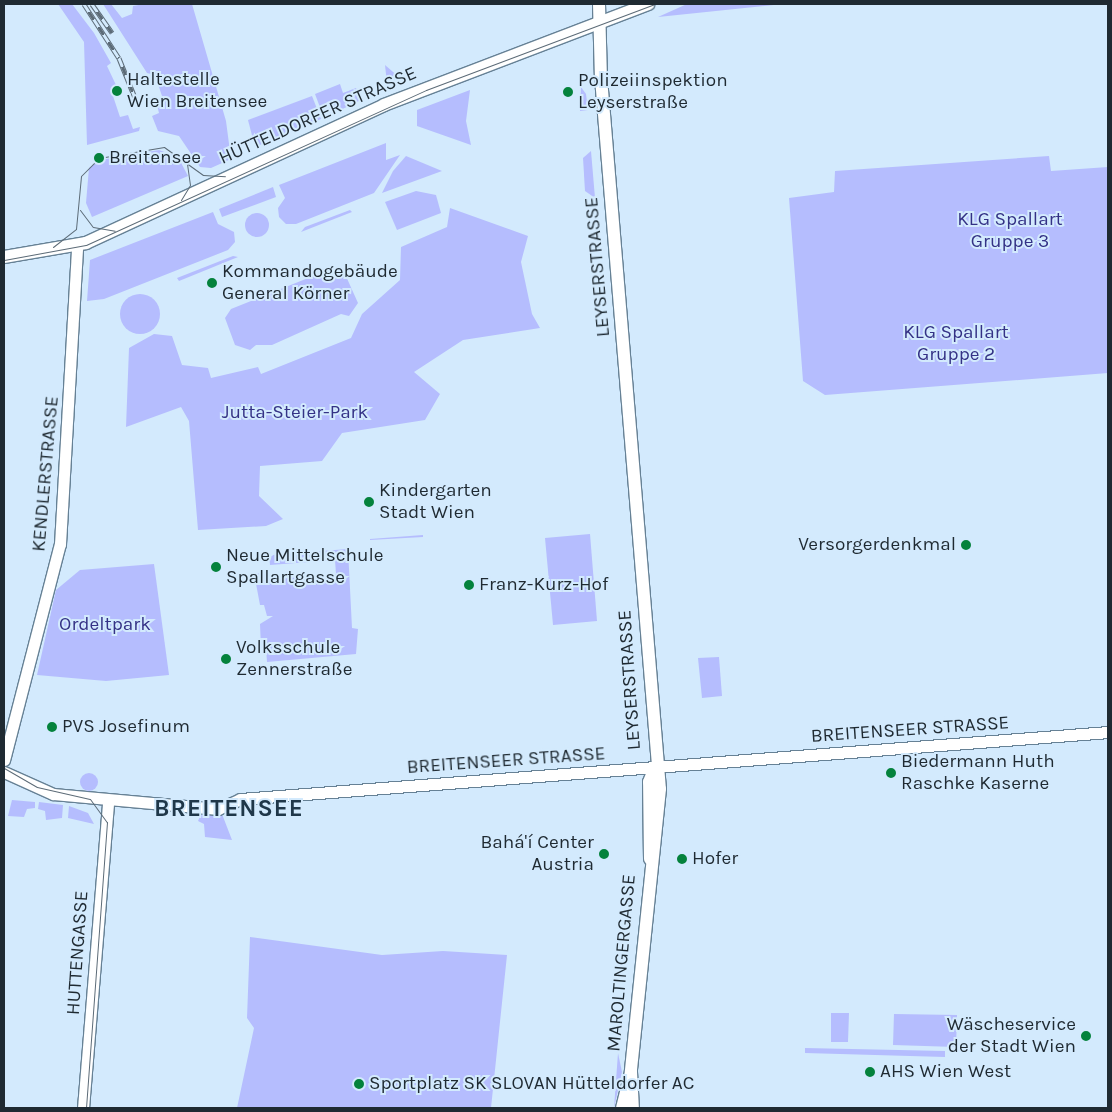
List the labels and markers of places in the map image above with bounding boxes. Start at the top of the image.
place label: Haltestelle Wien Breitensee [127,69,267,113]
place label: Polizeiinspektion Leyserstraße [578,70,728,114]
marker: Haltestelle Wien Breitensee [111,85,123,97]
marker: Polizeiinspektion Leyserstraße [562,86,574,98]
place label: Breitensee [109,147,201,169]
marker: Breitensee [93,152,105,164]
place label: Kommandogebäude General Körner [222,261,398,305]
marker: Kommandogebäude General Körner [206,277,218,289]
place label: Kindergarten Stadt Wien [379,480,492,524]
marker: Kindergarten Stadt Wien [363,496,375,508]
place label: Versorgerdenkmal [798,534,956,556]
marker: Versorgerdenkmal [960,539,972,551]
place label: Neue Mittelschule Spallartgasse [226,545,383,589]
marker: Neue Mittelschule Spallartgasse [210,561,222,573]
place label: Franz-Kurz-Hof [479,574,609,596]
marker: Franz-Kurz-Hof [463,579,475,591]
place label: Volksschule Zennerstraße [236,637,352,681]
marker: Volksschule Zennerstraße [220,653,232,665]
place label: PVS Josefinum [62,716,190,738]
marker: PVS Josefinum [46,721,58,733]
place label: Biedermann Huth Raschke Kaserne [901,751,1055,795]
marker: Biedermann Huth Raschke Kaserne [885,767,897,779]
place label: Bahá'í Center Austria [480,832,594,876]
marker: Bahá'í Center Austria [598,848,610,860]
place label: Hofer [692,848,738,870]
marker: Hofer [676,853,688,865]
place label: Wäscheservice der Stadt Wien [947,1014,1076,1058]
marker: Wäscheservice der Stadt Wien [1080,1030,1092,1042]
place label: AHS Wien West [880,1061,1011,1083]
marker: AHS Wien West [864,1066,876,1078]
place label: Sportplatz SK SLOVAN Hütteldorfer AC [369,1073,694,1095]
marker: Sportplatz SK SLOVAN Hütteldorfer AC [353,1078,365,1090]

